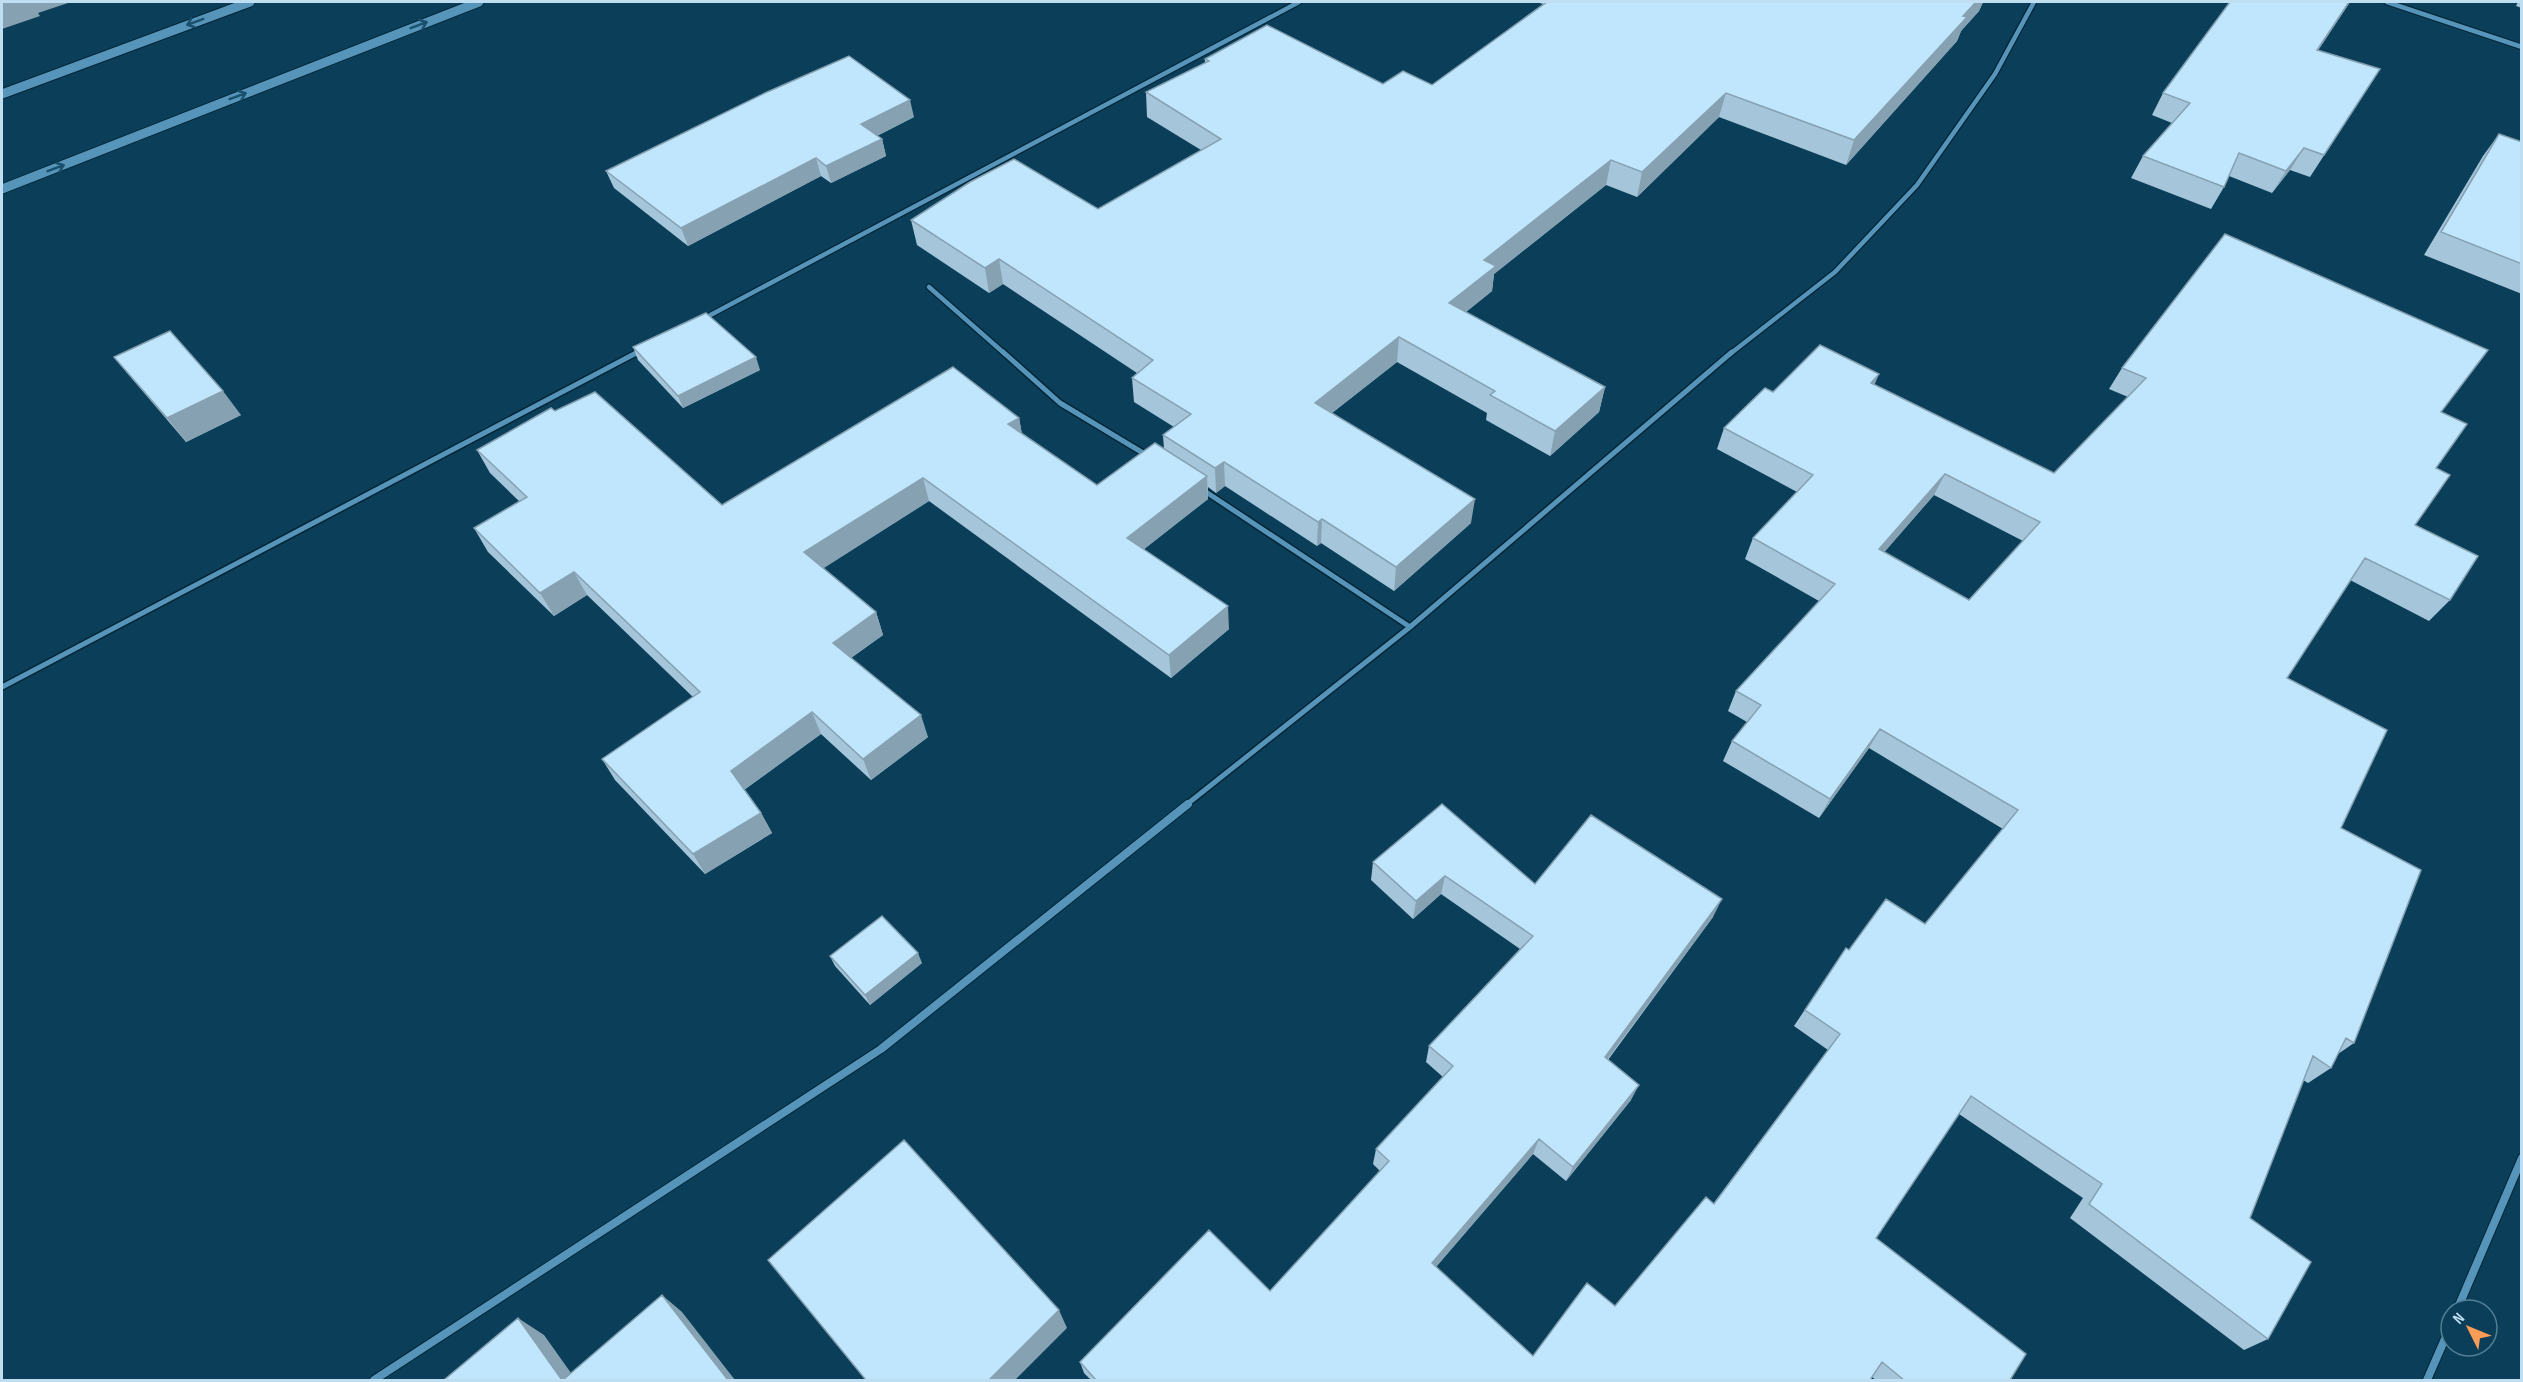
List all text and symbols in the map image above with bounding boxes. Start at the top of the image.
one-way arrow [186,17,205,28]
one-way arrow [409,19,428,30]
one-way arrow [228,90,246,101]
one-way arrow [46,161,65,172]
north arrow [2439,1298,2499,1358]
text: N [2449,1309,2469,1328]

